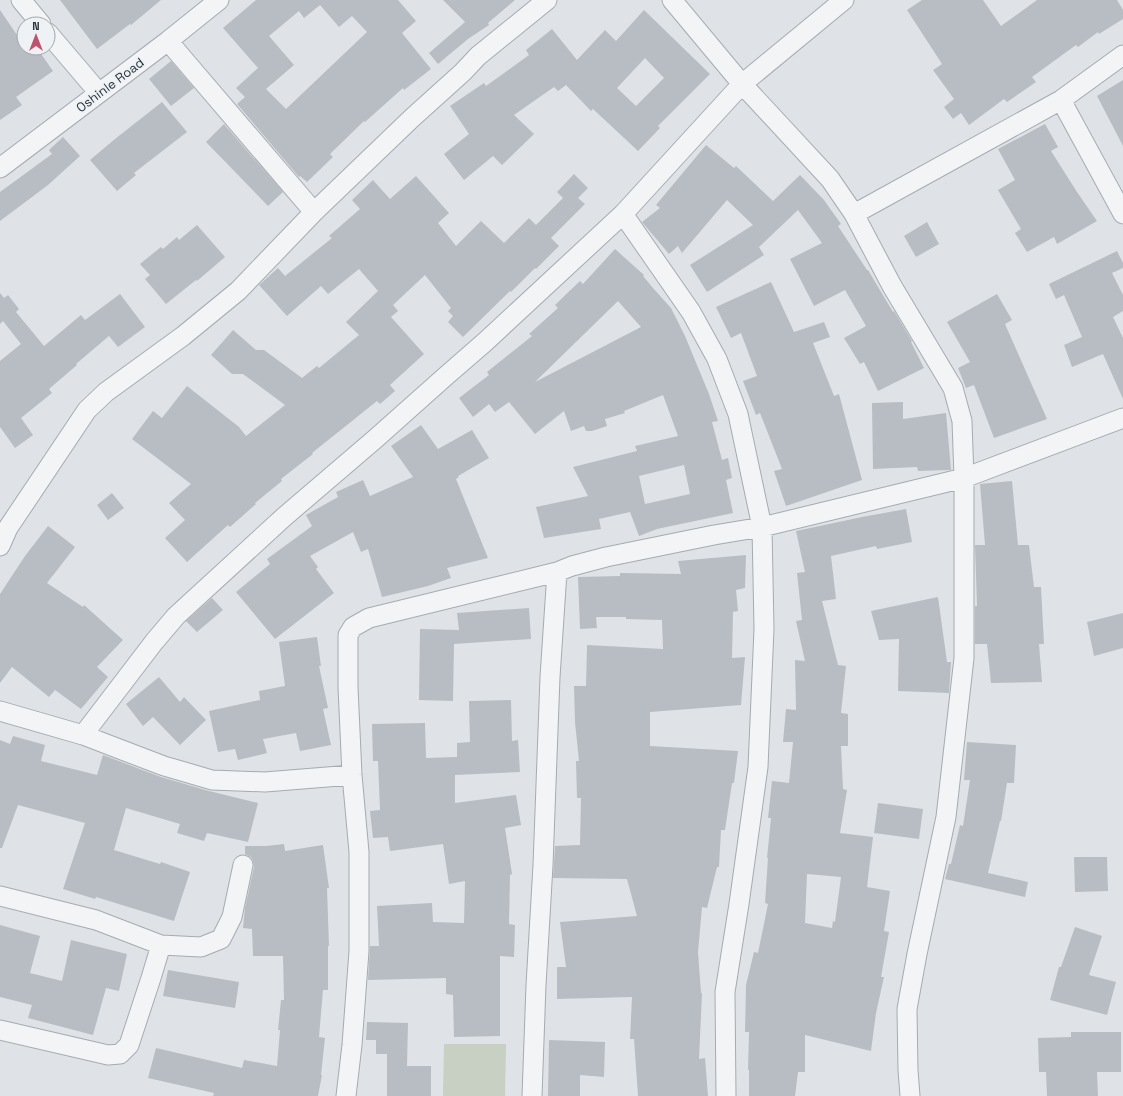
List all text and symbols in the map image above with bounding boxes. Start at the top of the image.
north arrow [16,16,56,56]
text: N [32,19,40,33]
street label: Oshinle Road [73,54,147,116]

